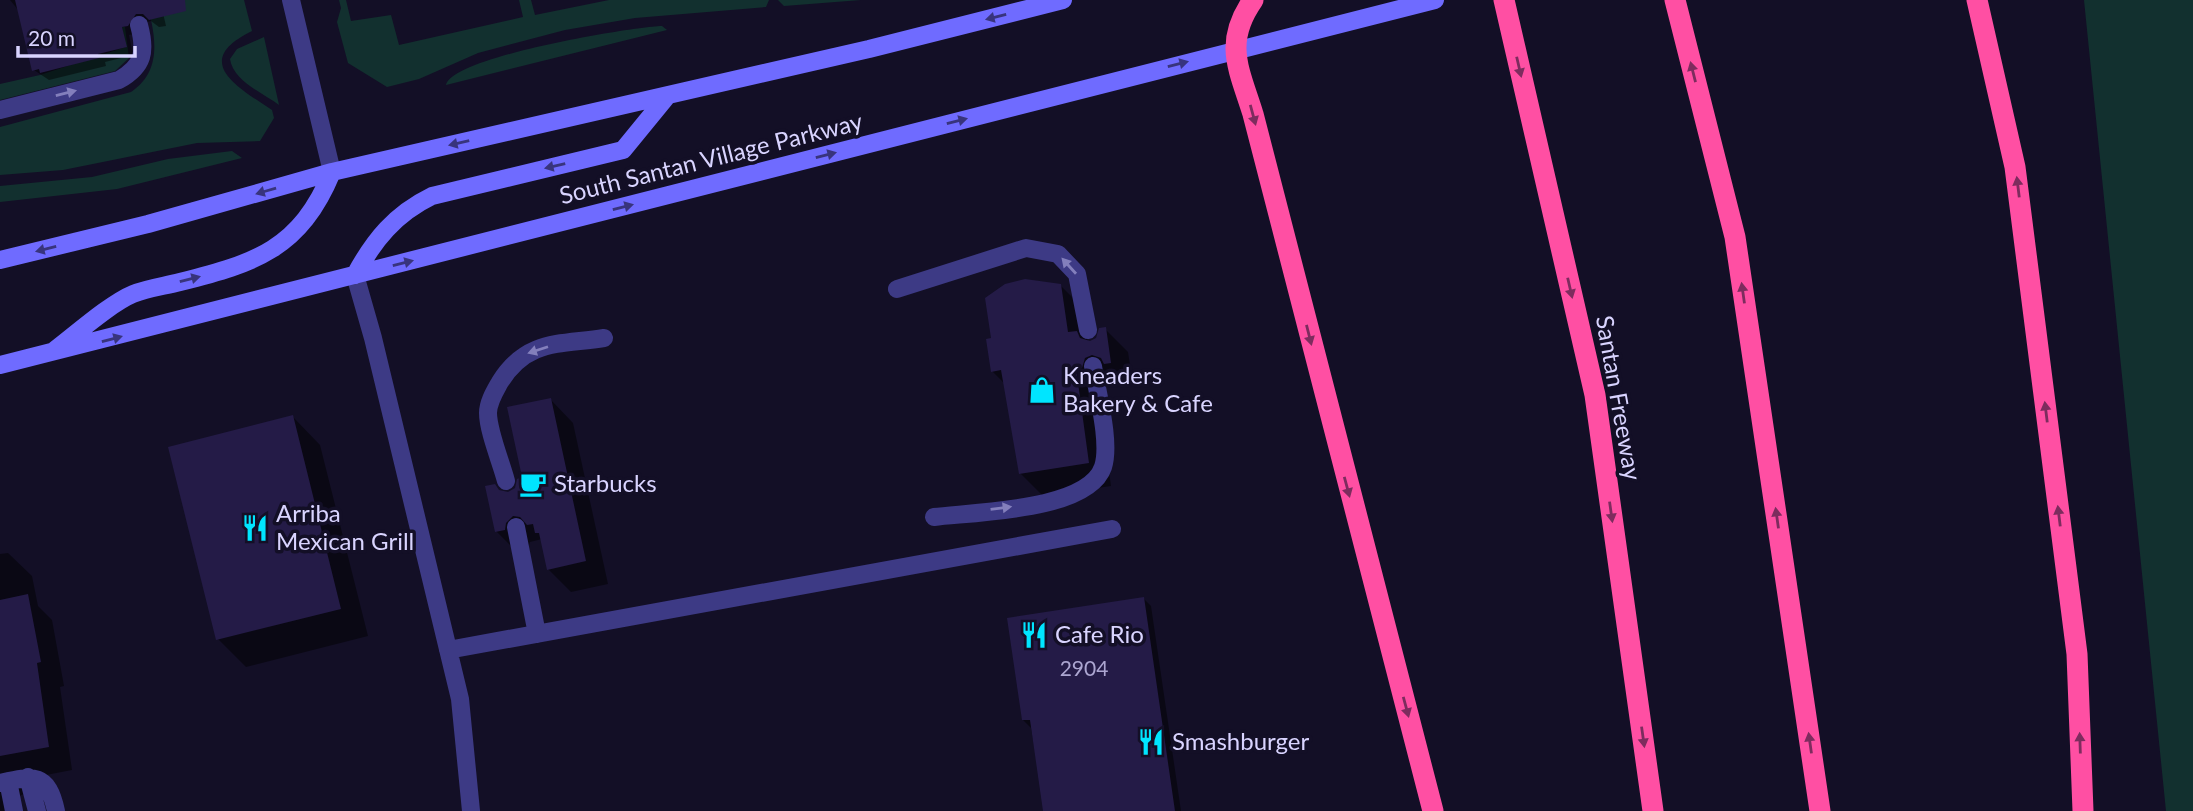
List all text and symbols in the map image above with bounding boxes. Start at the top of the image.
one-way arrow [985,12,1007,23]
scale bar [18,14,135,58]
text: 20 m [28,25,75,50]
one-way arrow [1514,56,1525,78]
one-way arrow [1167,58,1189,69]
one-way arrow [1687,61,1698,83]
one-way arrow [55,87,77,98]
one-way arrow [1248,104,1259,126]
street label: South Santan Village Parkway [556,106,866,209]
one-way arrow [946,115,968,126]
one-way arrow [447,137,469,148]
one-way arrow [816,149,837,159]
one-way arrow [544,161,566,172]
one-way arrow [2012,175,2023,197]
one-way arrow [255,186,276,196]
one-way arrow [613,201,635,212]
one-way arrow [35,244,57,255]
one-way arrow [392,257,414,268]
one-way arrow [1061,257,1077,275]
one-way arrow [179,273,201,284]
one-way arrow [1565,277,1576,299]
one-way arrow [1738,282,1749,304]
street label: Santan Freeway [1591,313,1648,483]
one-way arrow [1304,325,1315,347]
one-way arrow [101,333,123,344]
one-way arrow [527,345,548,355]
place label: Kneaders Bakery & Cafe [1063,360,1213,417]
shop icon: Kneaders Bakery & Cafe [1027,375,1057,405]
one-way arrow [2041,401,2052,423]
place label: Starbucks [554,468,657,497]
cafe icon: Starbucks [518,469,548,499]
one-way arrow [1343,477,1353,498]
place label: Arriba Mexican Grill [276,498,414,555]
one-way arrow [1606,501,1617,523]
one-way arrow [991,503,1013,514]
one-way arrow [2054,505,2065,527]
one-way arrow [1771,507,1782,529]
restaurant icon: Arriba Mexican Grill [240,513,270,543]
place label: Cafe Rio [1055,619,1144,648]
restaurant icon: Cafe Rio [1019,620,1049,650]
house number: 2904 [1060,655,1108,680]
one-way arrow [1401,697,1411,718]
place label: Smashburger [1172,726,1309,755]
one-way arrow [1638,726,1649,748]
restaurant icon: Smashburger [1136,727,1166,757]
one-way arrow [1804,732,1815,754]
one-way arrow [2075,732,2086,754]

